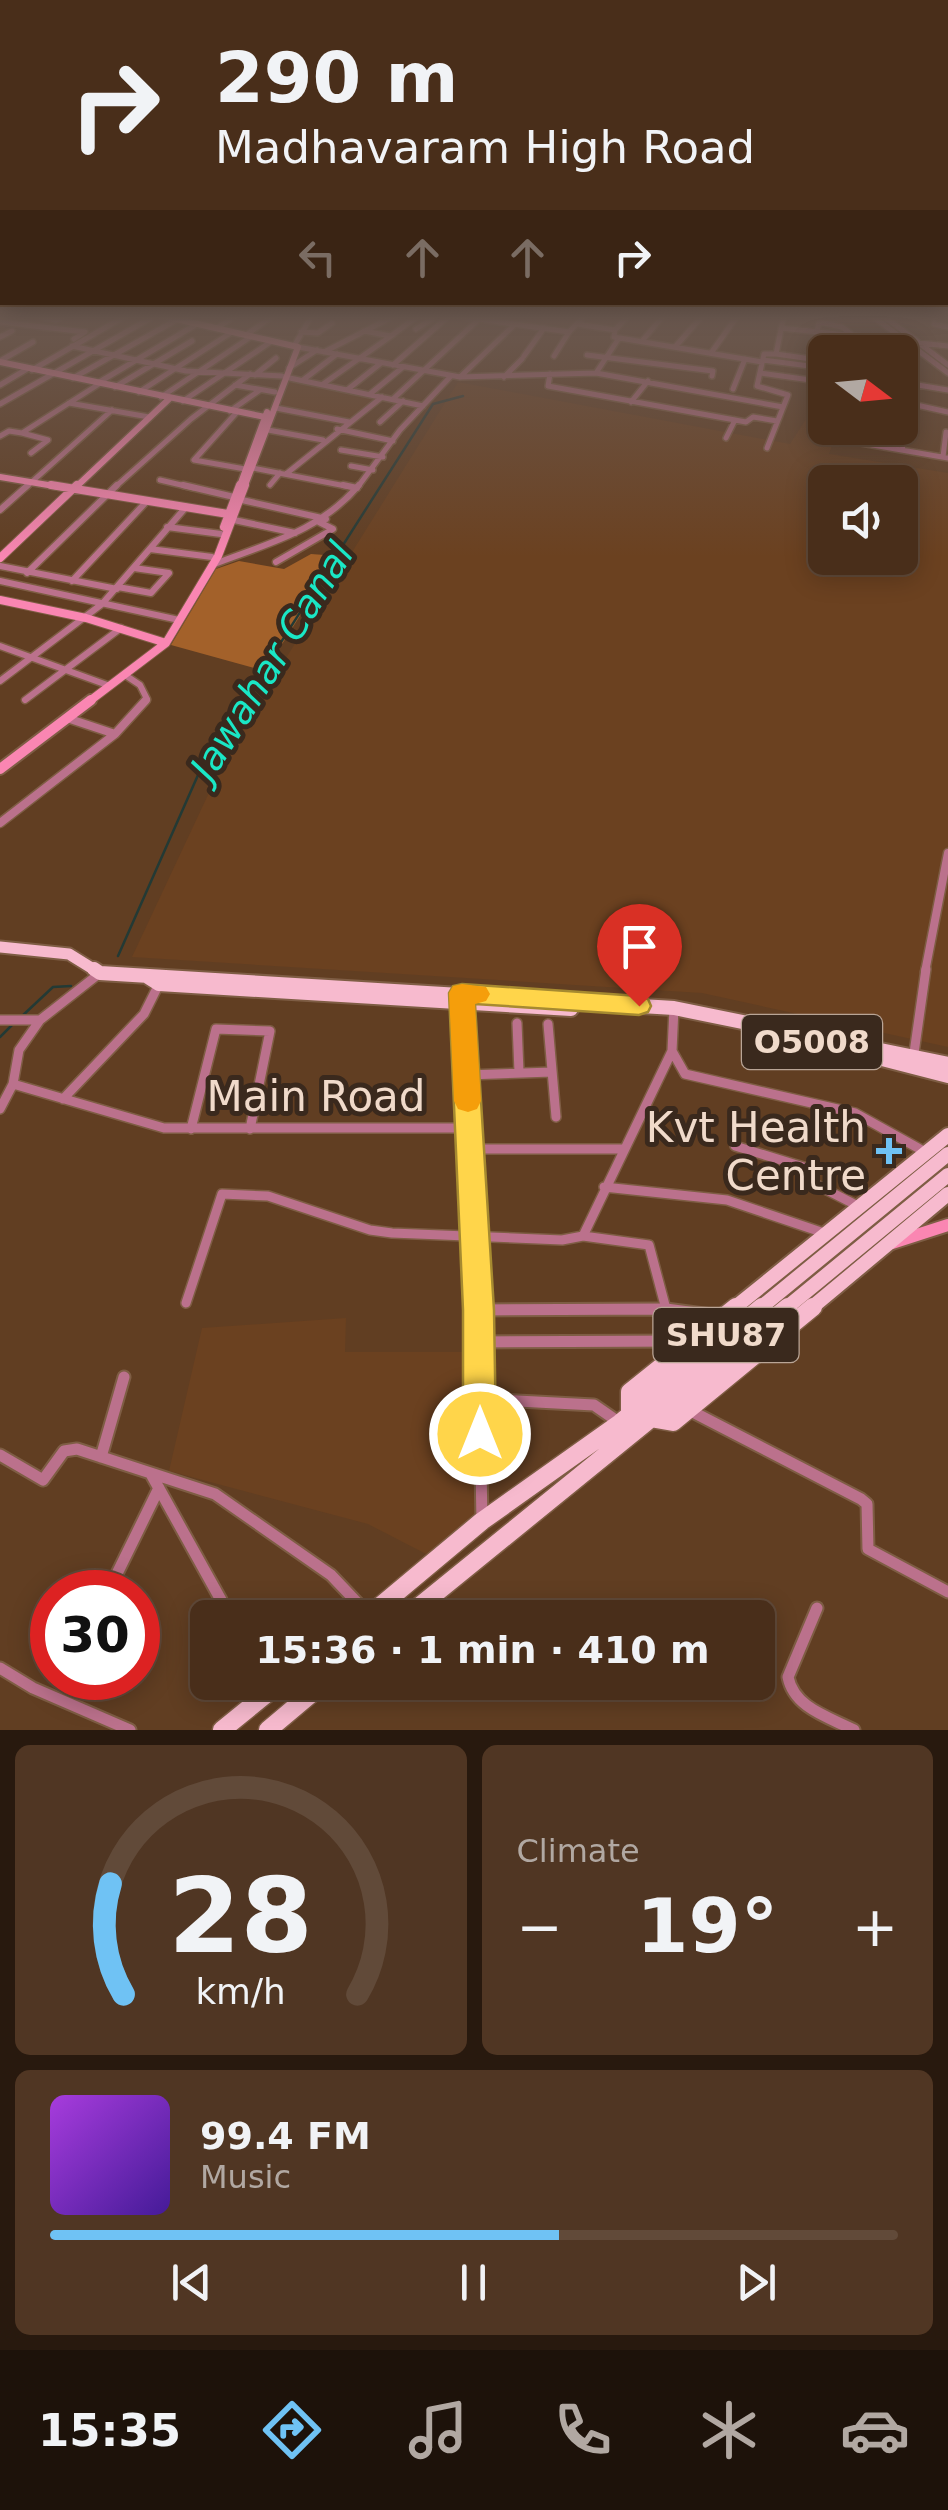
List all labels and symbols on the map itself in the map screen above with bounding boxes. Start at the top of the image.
north arrow [808,335,918,445]
water label: Jawahar Canal [178,534,363,794]
pin [597,904,682,1007]
road number: O5008 [742,1015,882,1069]
street label: Main Road [206,1072,426,1121]
place label: Kvt Health Centre [646,1103,866,1200]
marker: Kvt Health Centre [876,1138,902,1164]
road number: SHU87 [654,1308,798,1362]
position arrow [428,1382,532,1486]
speed limit sign: 30 [30,1570,160,1700]

